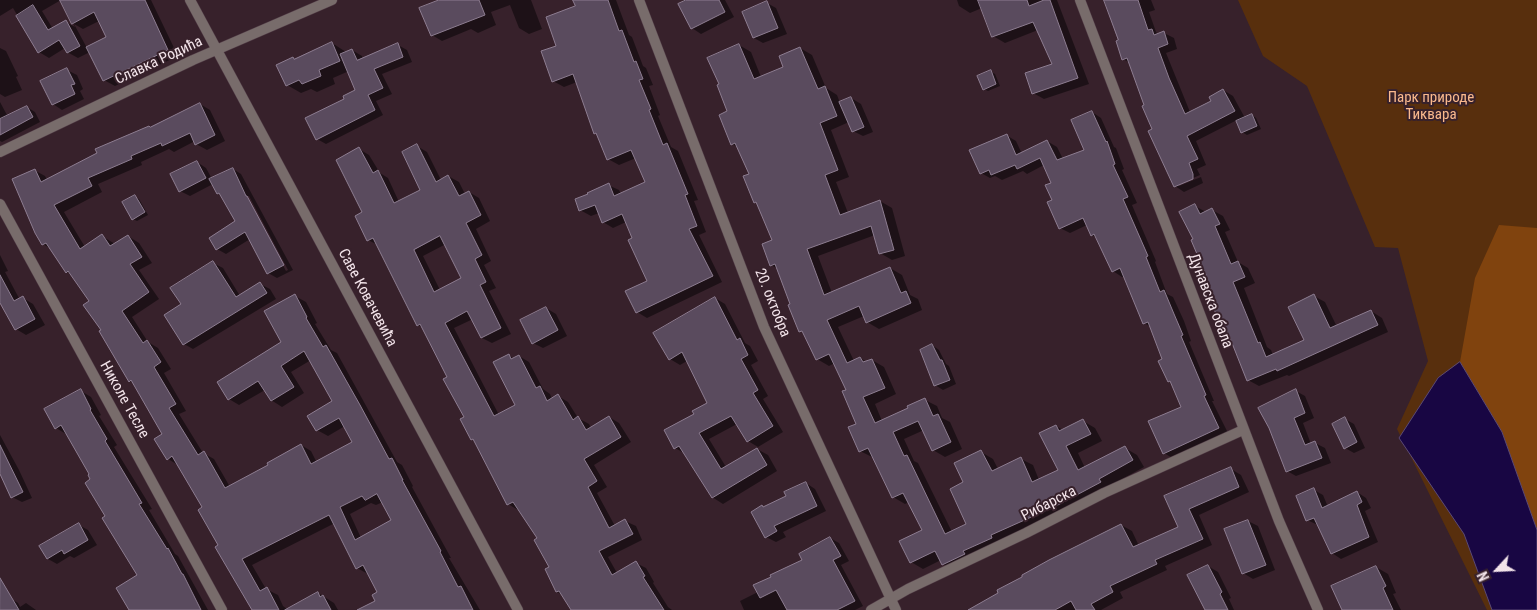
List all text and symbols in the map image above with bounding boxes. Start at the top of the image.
street label: Славка Родића [112,33,206,89]
park label: Парк природе Тиквара [1388,89,1474,124]
street label: Саве Ковачевића [334,246,400,350]
street label: Дунавска обала [1184,251,1236,351]
street label: 20. октобра [750,266,794,340]
street label: Николе Тесле [95,358,153,442]
street label: Рибарска [1019,483,1079,525]
north arrow [1472,545,1522,595]
text: N [1474,569,1492,584]

